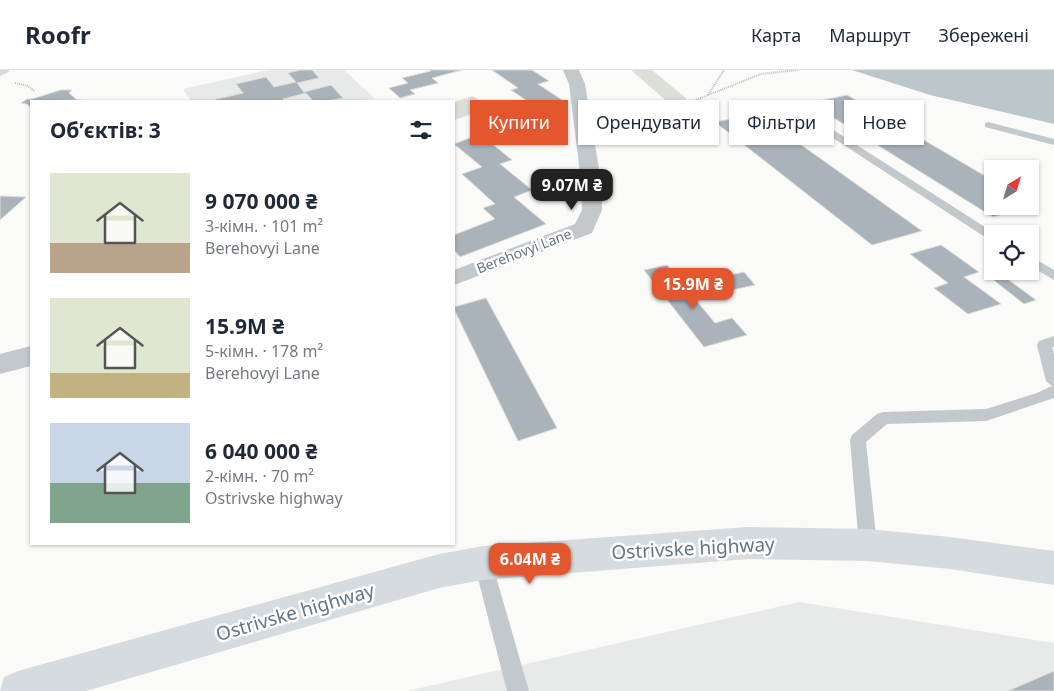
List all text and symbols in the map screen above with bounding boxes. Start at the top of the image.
text: Roofr [25,18,91,51]
text: Карта [751,23,801,47]
text: Маршрут [829,23,911,47]
text: Збережені [939,23,1029,47]
chip: Купити [470,100,568,145]
chip: Орендувати [578,100,719,145]
chip: Фільтри [729,100,834,145]
chip: Нове [844,100,924,145]
text: Об’єктів: 3 [50,116,161,144]
icon: filters [407,116,435,144]
north arrow [984,160,1039,215]
map controls [984,160,1039,280]
pin: 9.07M ₴ [526,168,618,211]
text: 9.07M ₴ [542,174,602,196]
text: 9 070 000 ₴ [205,187,317,215]
icon: home [90,193,150,253]
text: 3-кімн. · 101 m² [205,215,323,237]
street label: Berehovyi Lane [474,224,574,277]
button: locate [984,225,1039,280]
text: Berehovyi Lane [205,237,320,259]
pin: 15.9M ₴ [647,268,739,310]
text: 15.9M ₴ [663,273,723,295]
text: 15.9M ₴ [205,312,284,340]
icon: home [90,318,150,378]
text: 5-кімн. · 178 m² [205,340,323,362]
text: Berehovyi Lane [205,362,320,384]
text: 6 040 000 ₴ [205,437,317,465]
icon: home [90,443,150,503]
text: 2-кімн. · 70 m² [205,465,314,487]
text: Ostrivske highway [205,487,343,509]
street label: Ostrivske highway [611,531,776,565]
pin: 6.04M ₴ [484,542,576,585]
text: 6.04M ₴ [500,548,560,570]
street label: Ostrivske highway [213,577,377,647]

